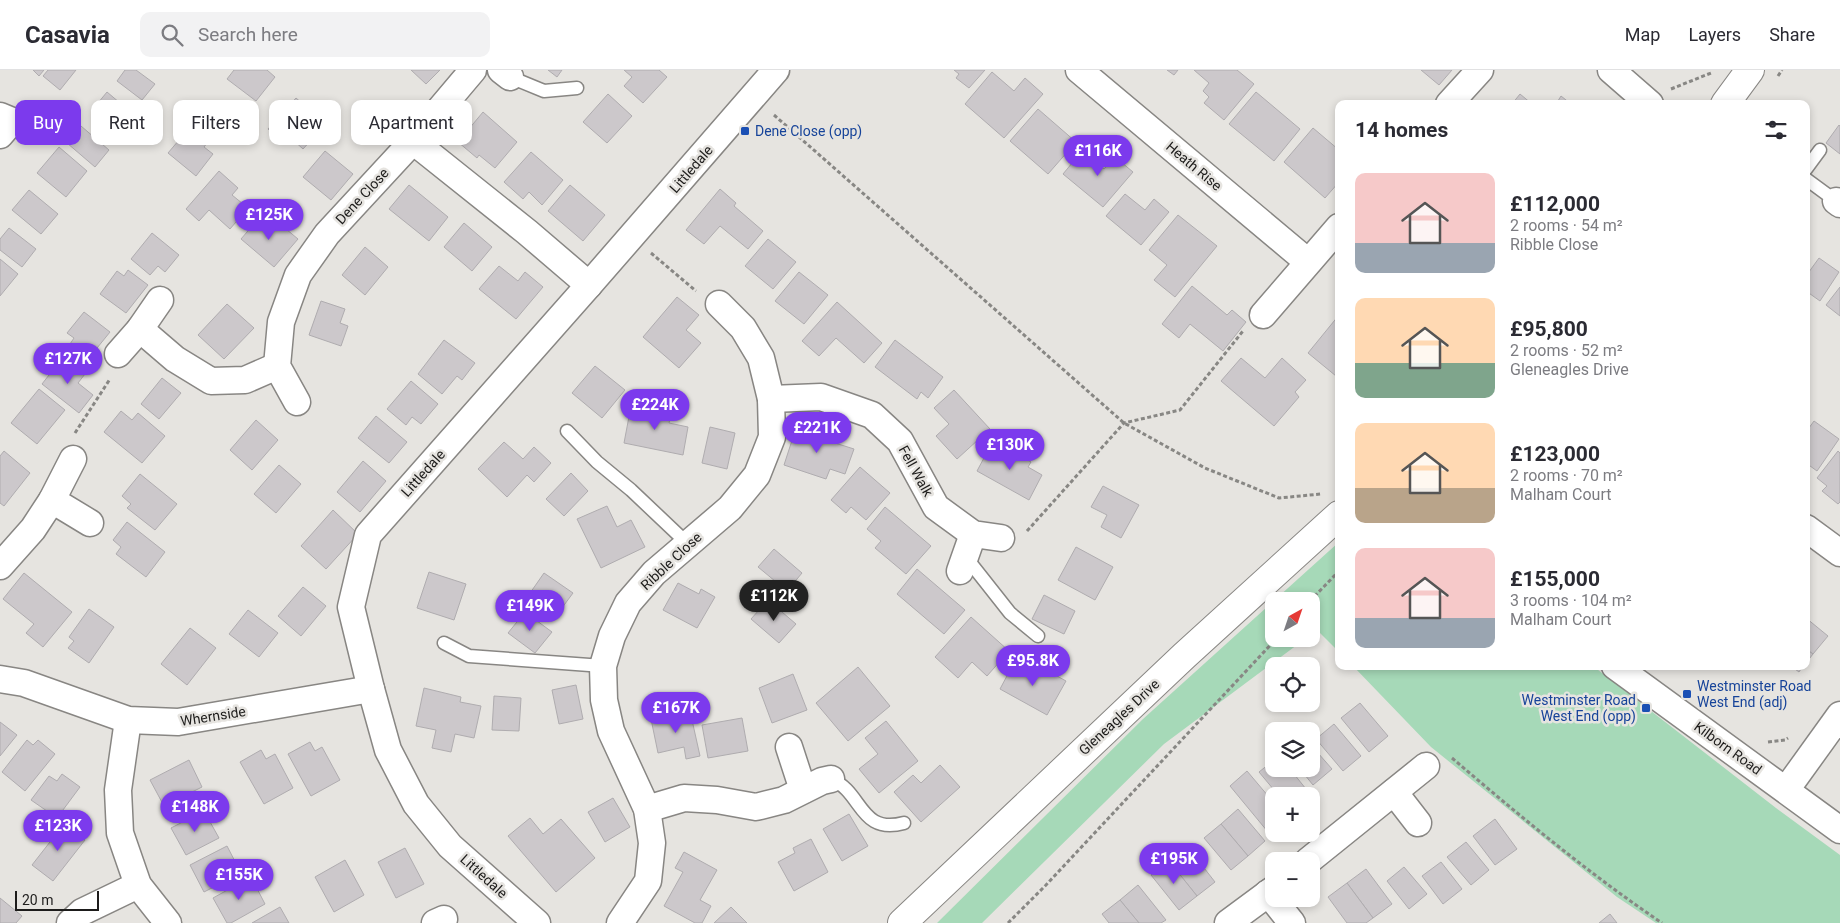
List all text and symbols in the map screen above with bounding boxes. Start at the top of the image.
search box [140,12,490,57]
text: Casavia [25,21,110,49]
icon: search [158,21,186,49]
text: Search here [198,23,298,46]
text: Map [1625,24,1660,45]
text: Layers [1688,24,1741,45]
text: Share [1769,24,1815,45]
chip: Buy [15,100,81,145]
chip: Rent [91,100,163,145]
chip: Filters [173,100,259,145]
chip: New [269,100,341,145]
chip: Apartment [351,100,472,145]
icon: filters [1762,116,1790,144]
text: 14 homes [1355,118,1448,142]
place label: Dene Close (opp) [755,123,862,140]
marker: Dene Close (opp) [739,125,751,137]
pin: £116K [1063,134,1133,177]
street label: Heath Rise [1163,138,1225,194]
text: £116K [1074,141,1122,160]
street label: Littledale [666,142,716,196]
street label: Dene Close [332,165,392,227]
text: £112,000 [1510,192,1600,216]
icon: home [1395,193,1455,253]
pin: £125K [234,198,304,241]
text: £125K [245,205,293,224]
text: 2 rooms · 54 m² [1510,216,1623,235]
text: Ribble Close [1510,235,1598,254]
text: £95,800 [1510,317,1588,341]
icon: home [1395,318,1455,378]
text: 2 rooms · 52 m² [1510,341,1623,360]
pin: £127K [33,342,103,385]
text: £127K [44,349,92,368]
text: Gleneagles Drive [1510,360,1629,379]
pin: £224K [620,388,690,431]
text: £224K [631,395,679,414]
pin: £221K [782,412,852,454]
text: £221K [793,418,841,437]
pin: £130K [975,428,1045,471]
text: £130K [986,435,1034,454]
text: £123,000 [1510,442,1600,466]
street label: Fell Walk [896,443,937,500]
icon: home [1395,443,1455,503]
street label: Littledale [398,446,448,500]
text: 2 rooms · 70 m² [1510,466,1623,485]
text: Malham Court [1510,485,1611,504]
street label: Ribble Close [637,529,705,593]
text: £155,000 [1510,567,1600,591]
icon: home [1395,568,1455,628]
pin: £112K [739,580,809,622]
text: £112K [750,586,798,605]
pin: £149K [495,590,565,632]
text: 3 rooms · 104 m² [1510,591,1632,610]
north arrow [1265,592,1320,648]
map controls [1265,592,1320,907]
text: £149K [506,596,554,615]
text: Malham Court [1510,610,1611,629]
pin: £95.8K [992,644,1074,687]
text: £95.8K [1007,651,1059,670]
button: locate [1265,657,1320,712]
street label: Gleneagles Drive [1076,676,1162,758]
place label: Westminster Road West End (adj) [1697,678,1811,711]
marker: Westminster Road West End (adj) [1681,688,1693,700]
pin: £167K [641,692,711,734]
place label: Westminster Road West End (opp) [1522,692,1636,725]
text: £167K [652,698,700,717]
marker: Westminster Road West End (opp) [1640,702,1652,714]
street label: Whernside [179,703,247,729]
street label: Kilborn Road [1691,718,1765,778]
button: layers [1265,722,1320,777]
button: + [1265,787,1320,842]
pin: £148K [160,790,230,833]
text: £148K [171,797,219,816]
pin: £123K [23,810,93,852]
text: £123K [34,816,82,835]
pin: £195K [1139,842,1209,885]
text: £195K [1150,849,1198,868]
street label: Littledale [457,851,511,901]
button: − [1265,852,1320,907]
pin: £155K [204,858,274,901]
text: £155K [215,865,263,884]
scale bar [15,888,99,911]
text: 20 m [22,892,54,908]

